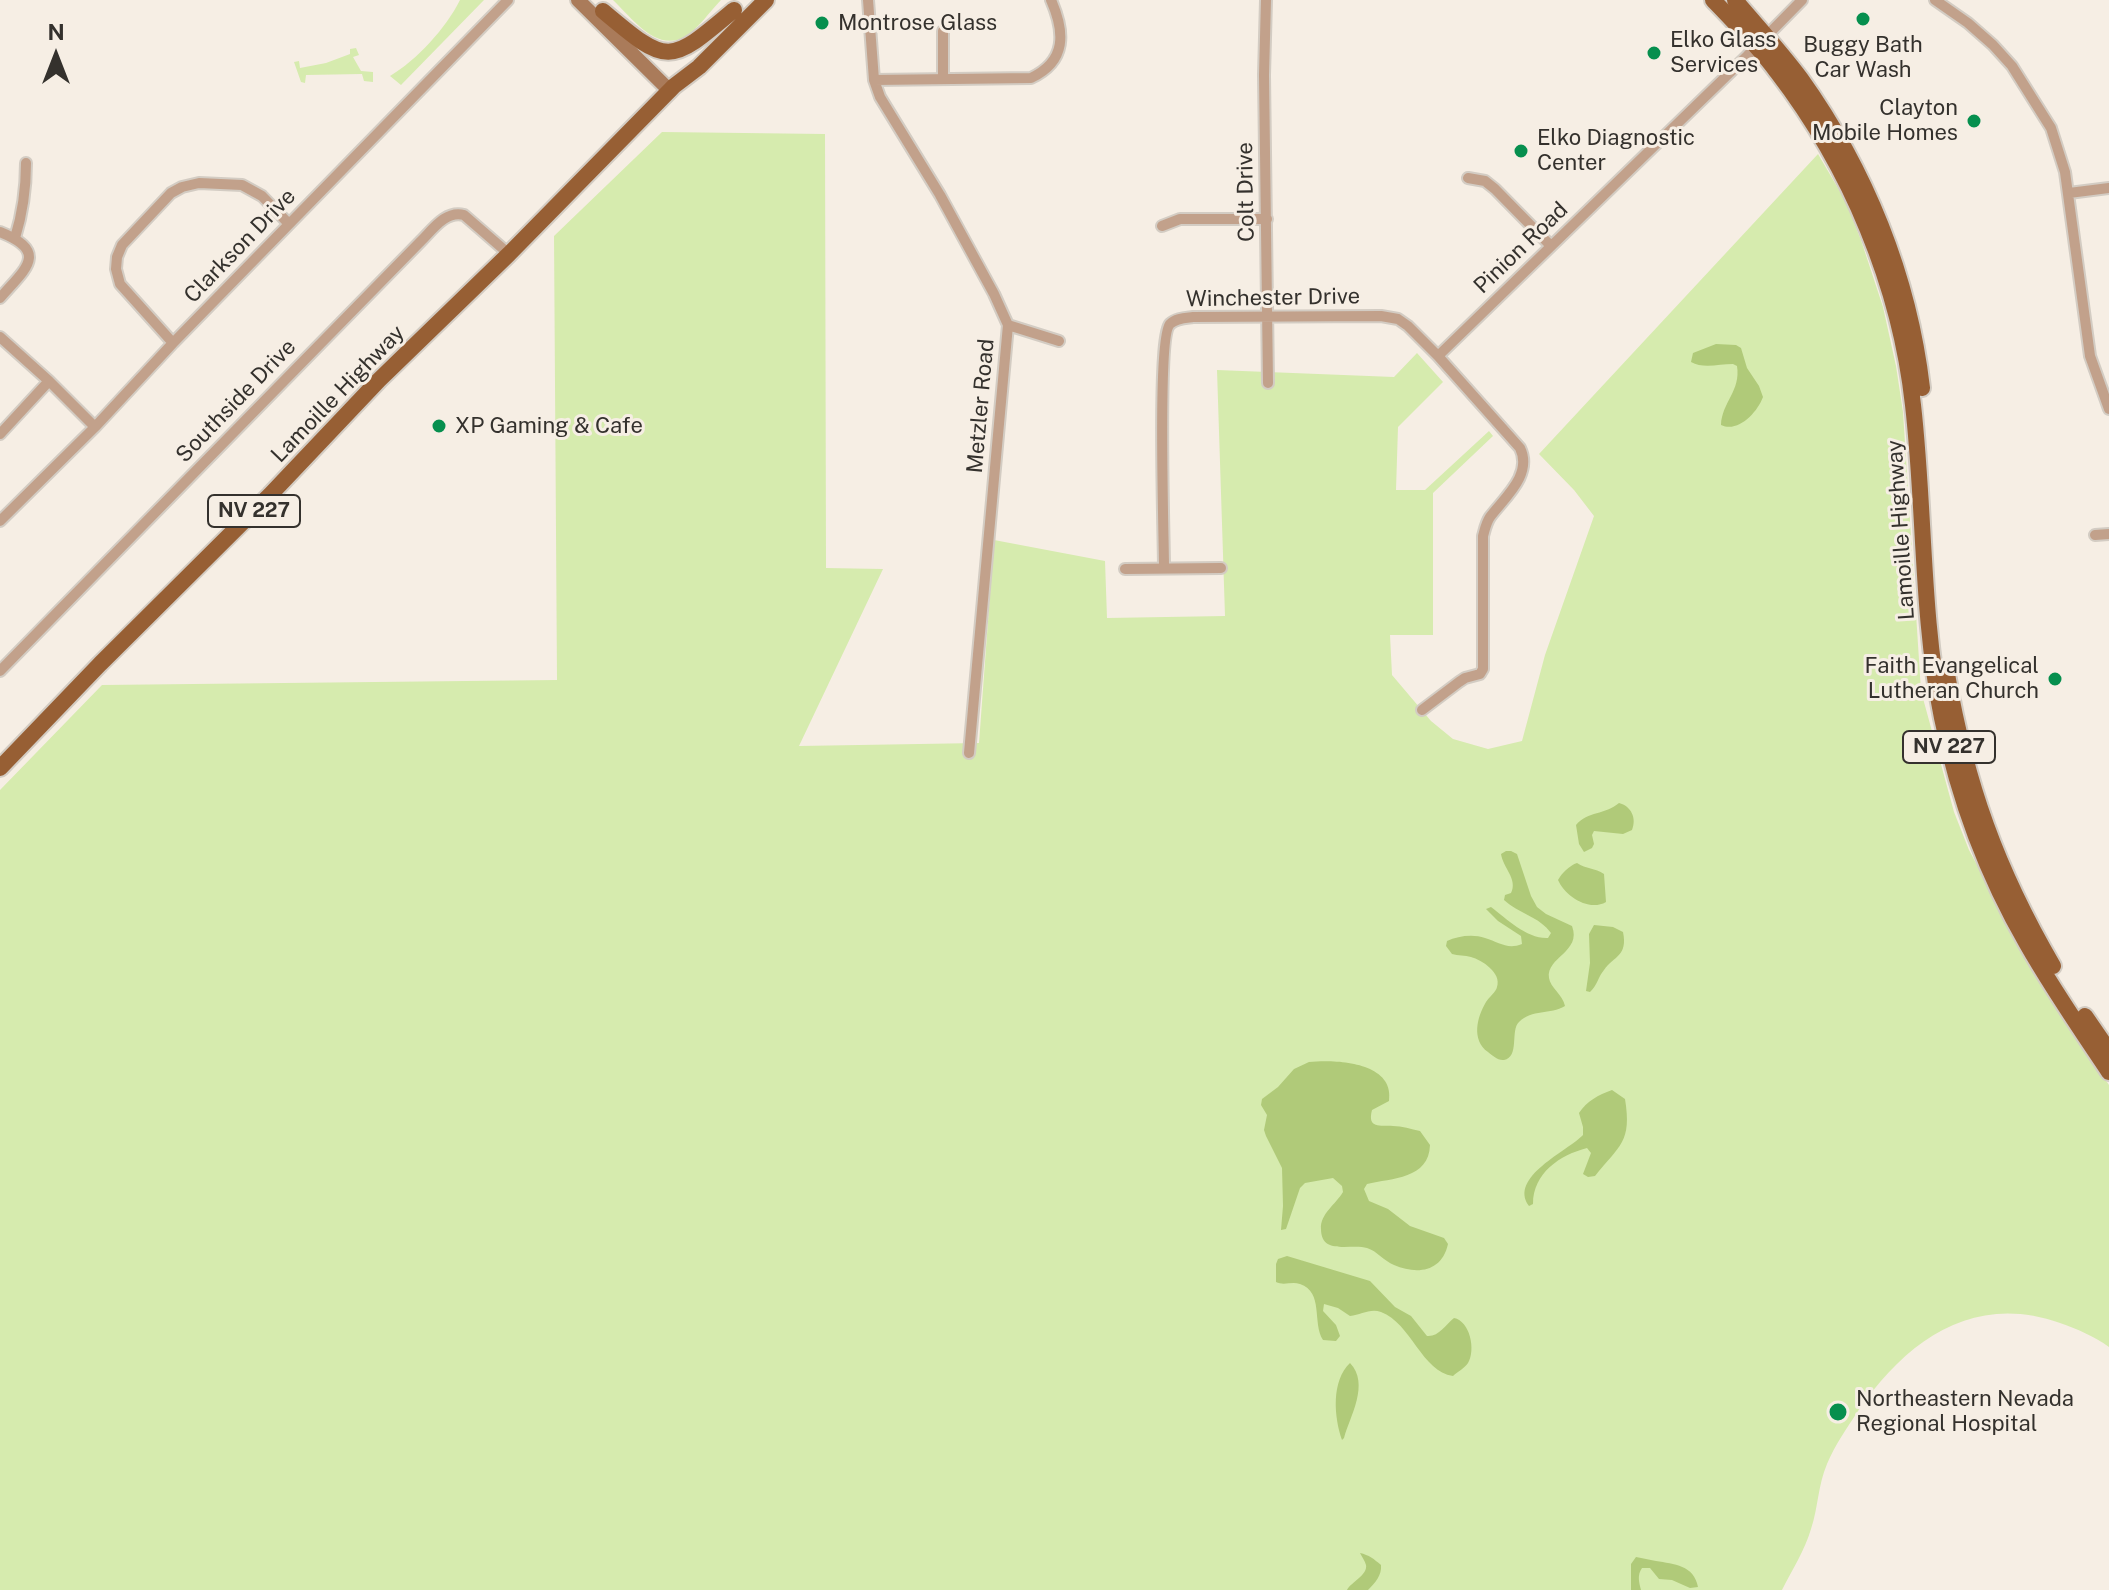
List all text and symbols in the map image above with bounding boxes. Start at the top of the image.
place label: Montrose Glass [838,10,997,36]
marker: Buggy Bath Car Wash [1854,10,1872,28]
marker: Montrose Glass [813,14,831,32]
north arrow [16,16,96,96]
text: N [47,19,65,45]
place label: Elko Glass Services [1670,27,1777,78]
place label: Buggy Bath Car Wash [1803,32,1923,84]
marker: Elko Glass Services [1645,44,1663,62]
place label: Clayton Mobile Homes [1812,95,1958,146]
marker: Clayton Mobile Homes [1965,112,1983,130]
place label: Elko Diagnostic Center [1537,125,1695,176]
street label: Colt Drive [1232,142,1260,242]
marker: Elko Diagnostic Center [1512,142,1530,160]
street label: Clarkson Drive [179,183,301,309]
street label: Pinion Road [1469,197,1573,299]
street label: Winchester Drive [1186,283,1360,313]
street label: Lamoille Highway [266,320,410,468]
street label: Southside Drive [171,334,301,468]
street label: Metzler Road [962,338,1000,474]
place label: XP Gaming & Cafe [455,413,643,439]
marker: XP Gaming & Cafe [430,417,448,435]
street label: Lamoille Highway [1882,439,1920,621]
road number: NV 227 [208,495,300,527]
place label: Faith Evangelical Lutheran Church [1864,653,2039,704]
marker: Faith Evangelical Lutheran Church [2046,670,2064,688]
road number: NV 227 [1903,731,1995,763]
place label: Northeastern Nevada Regional Hospital [1856,1386,2074,1438]
marker: Northeastern Nevada Regional Hospital [1827,1401,1849,1423]

